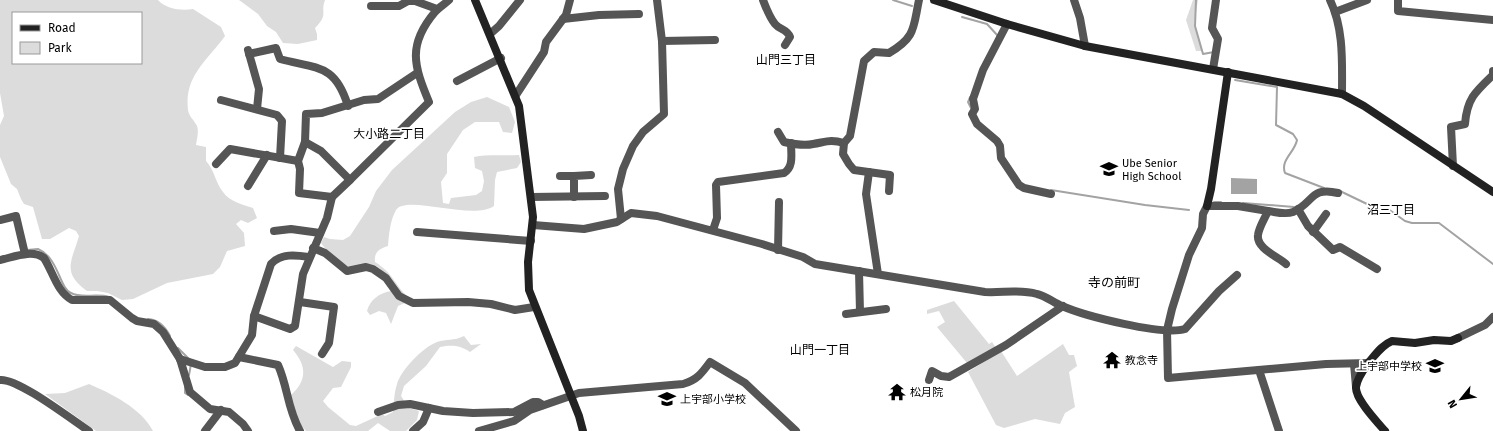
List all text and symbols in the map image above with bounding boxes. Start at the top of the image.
legend [12,12,142,64]
text: Road [48,21,76,35]
text: Park [48,41,72,55]
district label: 山門三丁目 [756,53,816,67]
district label: 大小路二丁目 [353,127,425,141]
place label: Ube Senior High School [1122,157,1181,183]
school or university icon: Ube Senior High School [1099,159,1119,179]
district label: 沼三丁目 [1367,203,1415,217]
district label: 寺の前町 [1088,275,1140,290]
district label: 山門一丁目 [790,343,850,357]
temple icon: 教念寺 [1102,350,1122,370]
place label: 教念寺 [1125,354,1158,367]
school or university icon: 上宇部中学校 [1425,356,1445,376]
place label: 上宇部中学校 [1356,360,1422,373]
north arrow [1441,379,1481,419]
temple icon: 松月院 [887,382,907,402]
place label: 松月院 [910,386,943,399]
school or university icon: 上宇部小学校 [657,389,677,409]
place label: 上宇部小学校 [680,393,746,406]
text: N [1445,397,1460,410]

